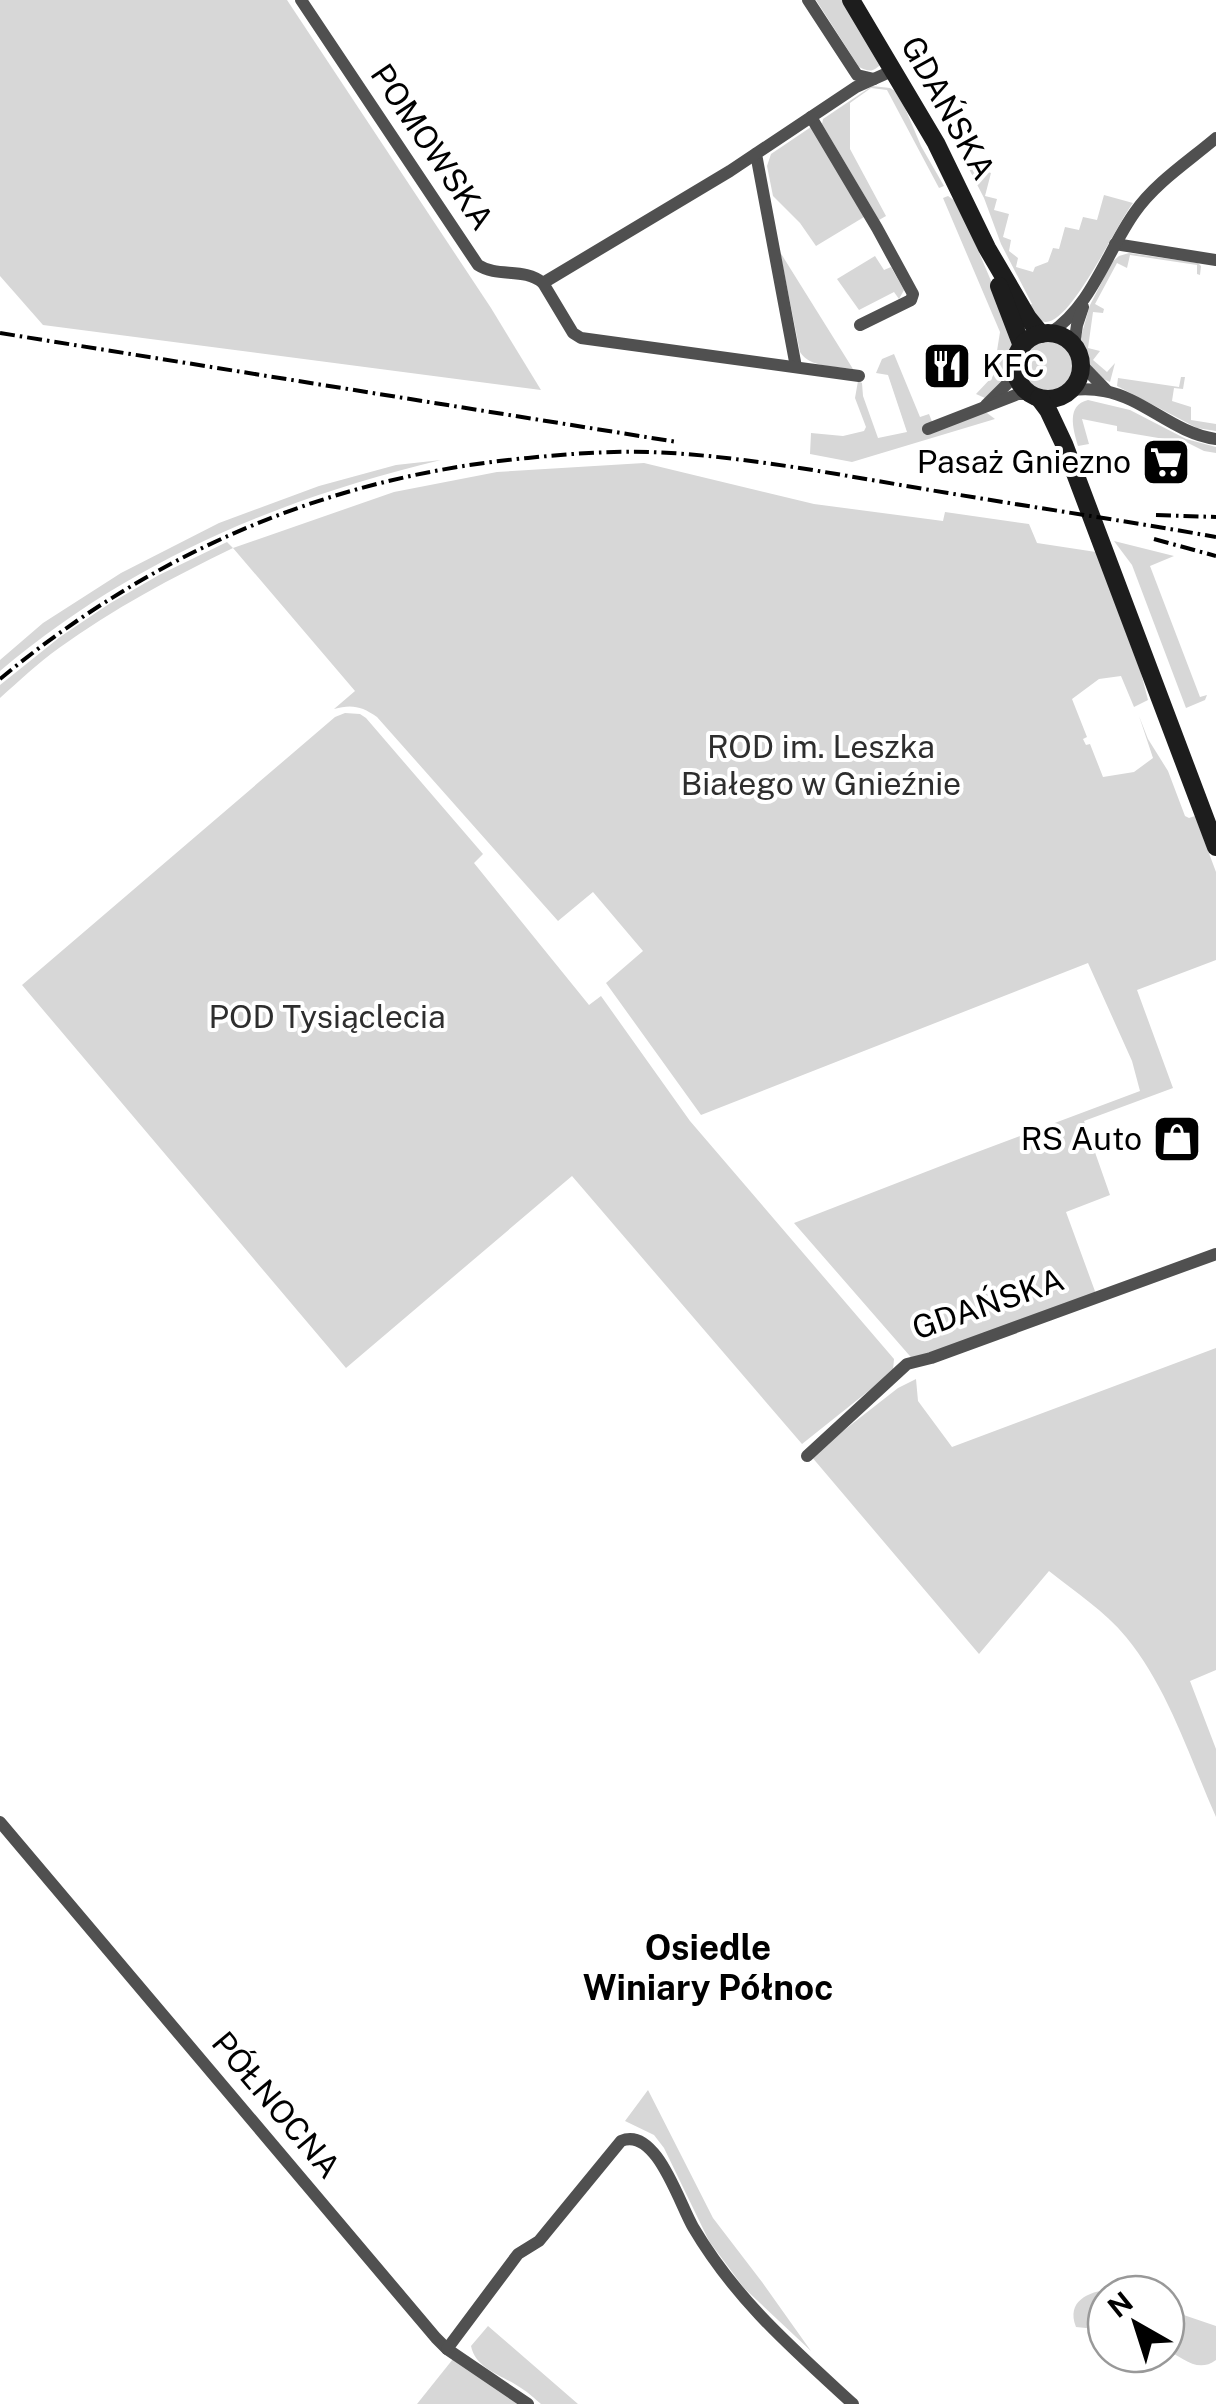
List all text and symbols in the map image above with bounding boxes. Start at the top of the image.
street label: GDAŃSKA [894,30,1003,186]
street label: POMOWSKA [363,57,501,237]
restaurant icon: KFC [921,340,973,392]
place label: KFC [982,347,1045,384]
supermarket icon: Pasaż Gniezno [1140,436,1192,488]
place label: Pasaż Gniezno [917,443,1131,480]
park label: ROD im. Leszka Białego w Gnieźnie [681,728,961,802]
park label: POD Tysiąclecia [208,998,446,1035]
shop icon: RS Auto [1151,1113,1203,1165]
place label: RS Auto [1021,1120,1142,1157]
street label: GDAŃSKA [907,1260,1069,1347]
district label: Osiedle Winiary Północ [583,1927,833,2008]
street label: PÓŁNOCNA [205,2024,349,2185]
north arrow [1086,2274,1186,2374]
text: N [1101,2284,1139,2324]

